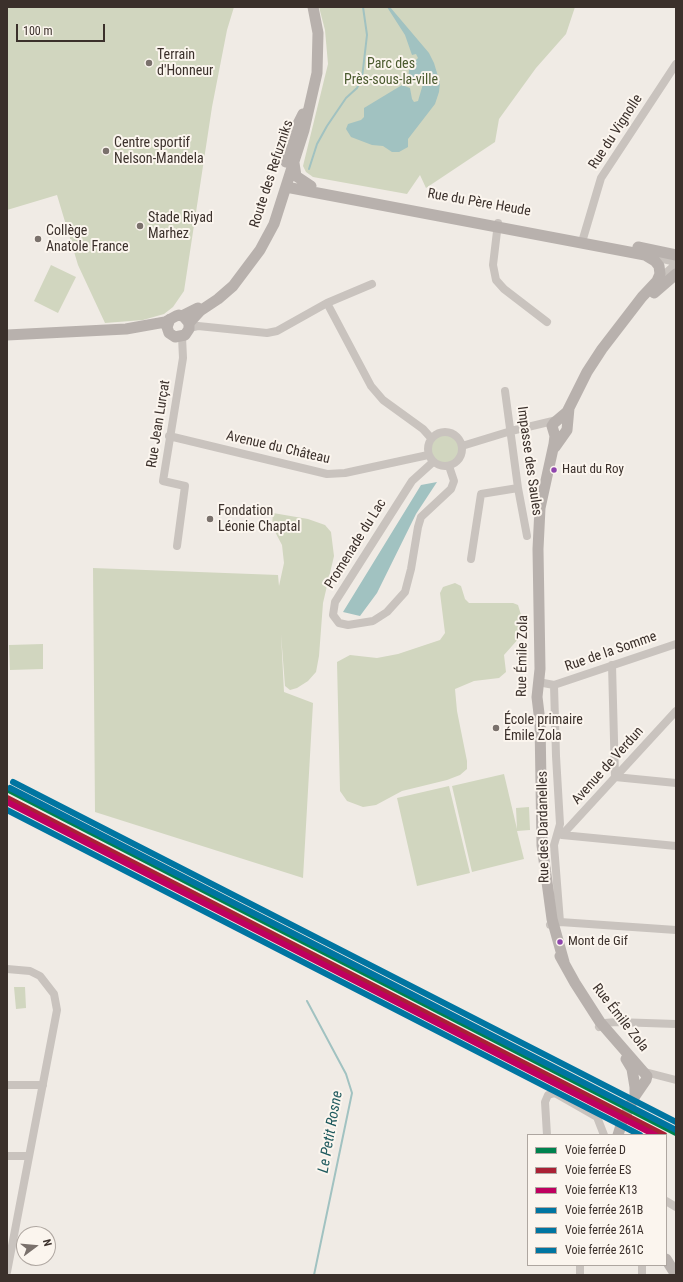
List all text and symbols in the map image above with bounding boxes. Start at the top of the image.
scale bar [18,16,107,42]
text: 100 m [23,24,53,38]
place label: Terrain d'Honneur [157,47,213,80]
park label: Parc des Près-sous-la-ville [344,56,438,88]
marker: Terrain d'Honneur [144,58,154,68]
street label: Rue du Vignolle [586,92,646,172]
street label: Route des Refuzniks [247,118,297,230]
place label: Centre sportif Nelson-Mandela [114,135,204,168]
marker: Centre sportif Nelson-Mandela [101,146,111,156]
street label: Rue du Père Heude [426,186,532,220]
place label: Stade Riyad Marhez [148,210,213,242]
marker: Stade Riyad Marhez [135,221,145,231]
place label: Collège Anatole France [46,223,129,256]
marker: Collège Anatole France [33,234,43,244]
street label: Rue Jean Lurçat [144,379,174,469]
street label: Impasse des Saules [513,405,545,517]
street label: Avenue du Château [224,428,332,468]
place label: Haut du Roy [562,462,624,478]
marker: Haut du Roy [549,465,559,475]
street label: Promenade du Lac [322,496,390,592]
place label: Fondation Léonie Chaptal [218,503,300,536]
marker: Fondation Léonie Chaptal [205,514,215,524]
street label: Rue Émile Zola [514,615,532,697]
street label: Rue de la Somme [563,628,659,676]
place label: École primaire Émile Zola [504,712,583,744]
marker: École primaire Émile Zola [491,723,501,733]
street label: Avenue de Verdun [569,724,647,808]
street label: Rue des Dardanelles [535,771,553,883]
place label: Mont de Gif [568,934,628,950]
marker: Mont de Gif [555,937,565,947]
street label: Rue Émile Zola [588,981,652,1055]
water label: Le Petit Rosne [315,1090,347,1174]
legend [527,1134,667,1266]
text: Voie ferrée D [565,1143,626,1157]
text: Voie ferrée ES [565,1163,631,1177]
text: Voie ferrée K13 [565,1183,638,1197]
text: Voie ferrée 261B [565,1203,643,1217]
text: Voie ferrée 261A [565,1223,644,1237]
north arrow [16,1226,56,1266]
text: N [40,1238,54,1248]
text: Voie ferrée 261C [565,1243,644,1257]

